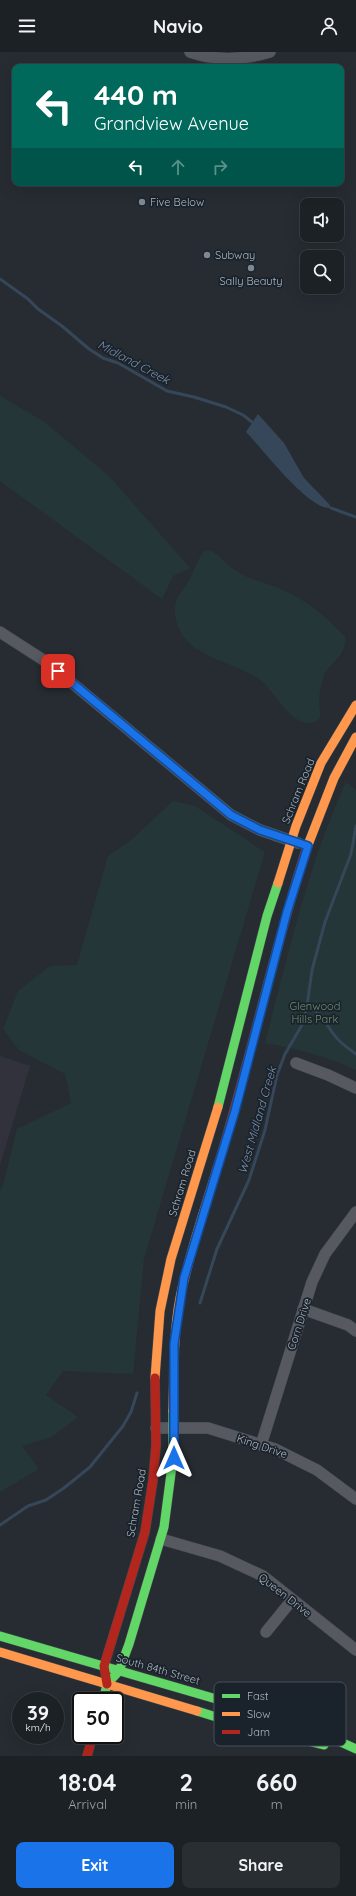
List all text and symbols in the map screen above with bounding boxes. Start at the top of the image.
icon: menu [16,15,38,37]
text: Navio [153,15,203,38]
icon: person [318,15,340,37]
text: 440 m [94,77,178,112]
icon: left [28,80,80,132]
text: Grandview Avenue [94,112,249,135]
icon: left [125,156,147,178]
icon: ahead [167,156,189,178]
icon: right [209,156,231,178]
place label: Five Below [150,195,204,209]
marker: Five Below [137,197,147,207]
map controls [300,198,344,294]
button: sound [300,198,344,242]
place label: Subway [215,248,255,262]
marker: Subway [202,250,212,260]
button: search [300,250,344,294]
marker: Sally Beauty [246,263,256,273]
place label: Sally Beauty [219,274,283,288]
water label: Midland Creek [95,337,174,388]
pin [41,654,75,688]
icon: arrive [47,660,69,682]
street label: Schram Road [279,756,317,826]
park label: Glenwood Hills Park [290,999,340,1026]
water label: West Midland Creek [235,1063,280,1175]
street label: Schram Road [165,1148,199,1218]
street label: Corn Drive [284,1296,314,1352]
street label: King Drive [235,1431,289,1461]
position arrow [153,1437,195,1479]
street label: Schram Road [123,1468,149,1538]
street label: Queen Drive [256,1570,314,1620]
street label: South 84th Street [114,1650,202,1688]
legend [214,1682,346,1746]
text: Fast [247,1689,269,1703]
speed limit sign: 50 [72,1692,124,1744]
text: 39 [27,1700,49,1725]
text: Slow [247,1707,271,1721]
text: km/h [25,1721,51,1734]
text: Jam [247,1725,270,1739]
text: 18:04 [59,1767,117,1797]
text: 2 [179,1767,193,1797]
text: 660 [256,1767,297,1797]
text: Arrival [68,1796,107,1812]
text: min [175,1796,197,1812]
text: m [271,1796,283,1812]
button: Exit [16,1842,174,1888]
button: Share [182,1842,340,1888]

